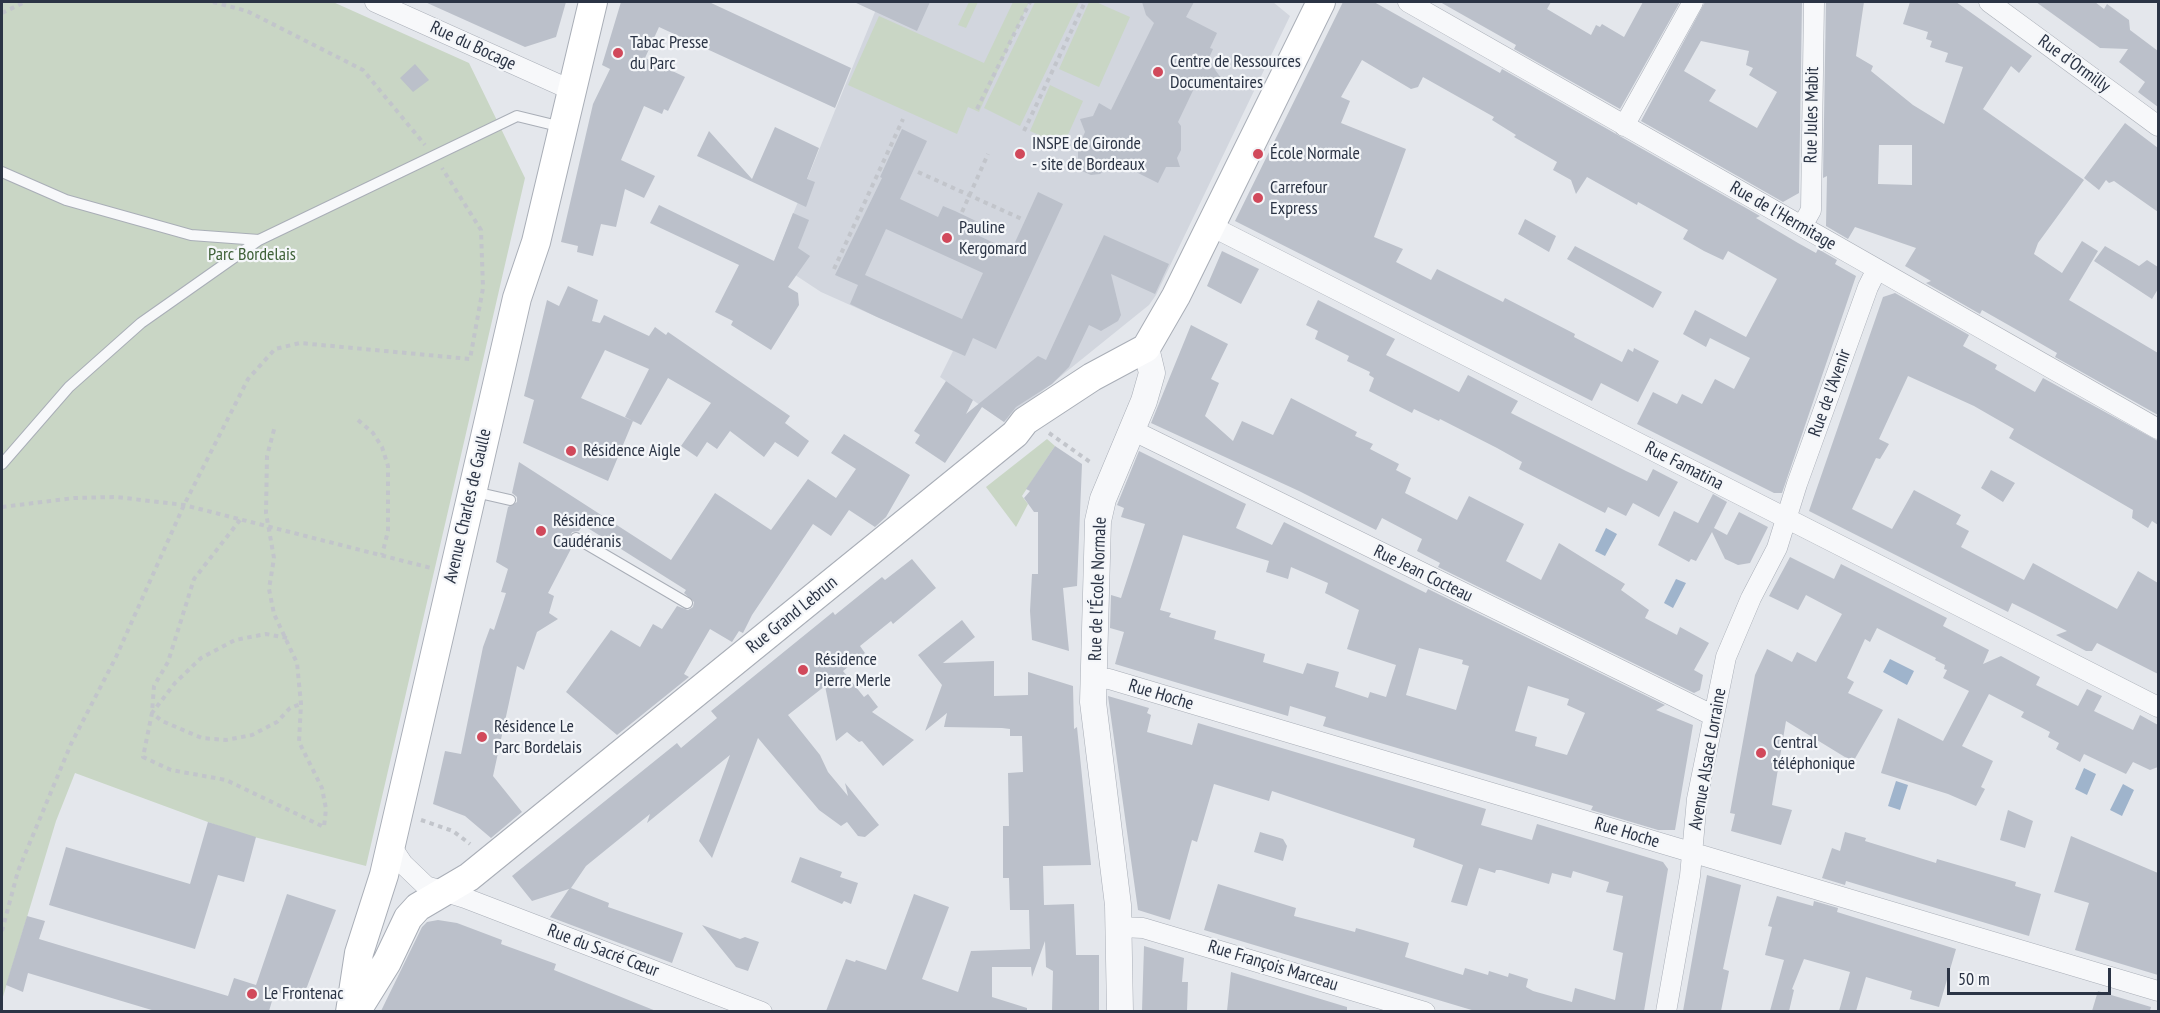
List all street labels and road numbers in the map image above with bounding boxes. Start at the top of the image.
street label: Rue du Bocage [427,17,519,75]
street label: Rue d'Ormilly [2034,31,2114,97]
street label: Rue Jules Mabit [1800,66,1824,164]
street label: Rue de l'Hermitage [1726,177,1840,255]
street label: Rue de l'Avenir [1804,346,1856,440]
street label: Avenue Charles de Gaulle [440,427,496,585]
street label: Rue Famatina [1641,437,1727,495]
street label: Rue de l'École Normale [1085,517,1111,661]
street label: Rue Jean Cocteau [1370,541,1476,607]
street label: Rue Grand Lebrun [742,572,842,658]
street label: Rue Hoche [1126,675,1196,715]
street label: Avenue Alsace Lorraine [1685,686,1731,832]
street label: Rue Hoche [1592,813,1662,853]
street label: Rue du Sacré Cœur [544,920,662,982]
street label: Rue François Marceau [1205,936,1341,996]

